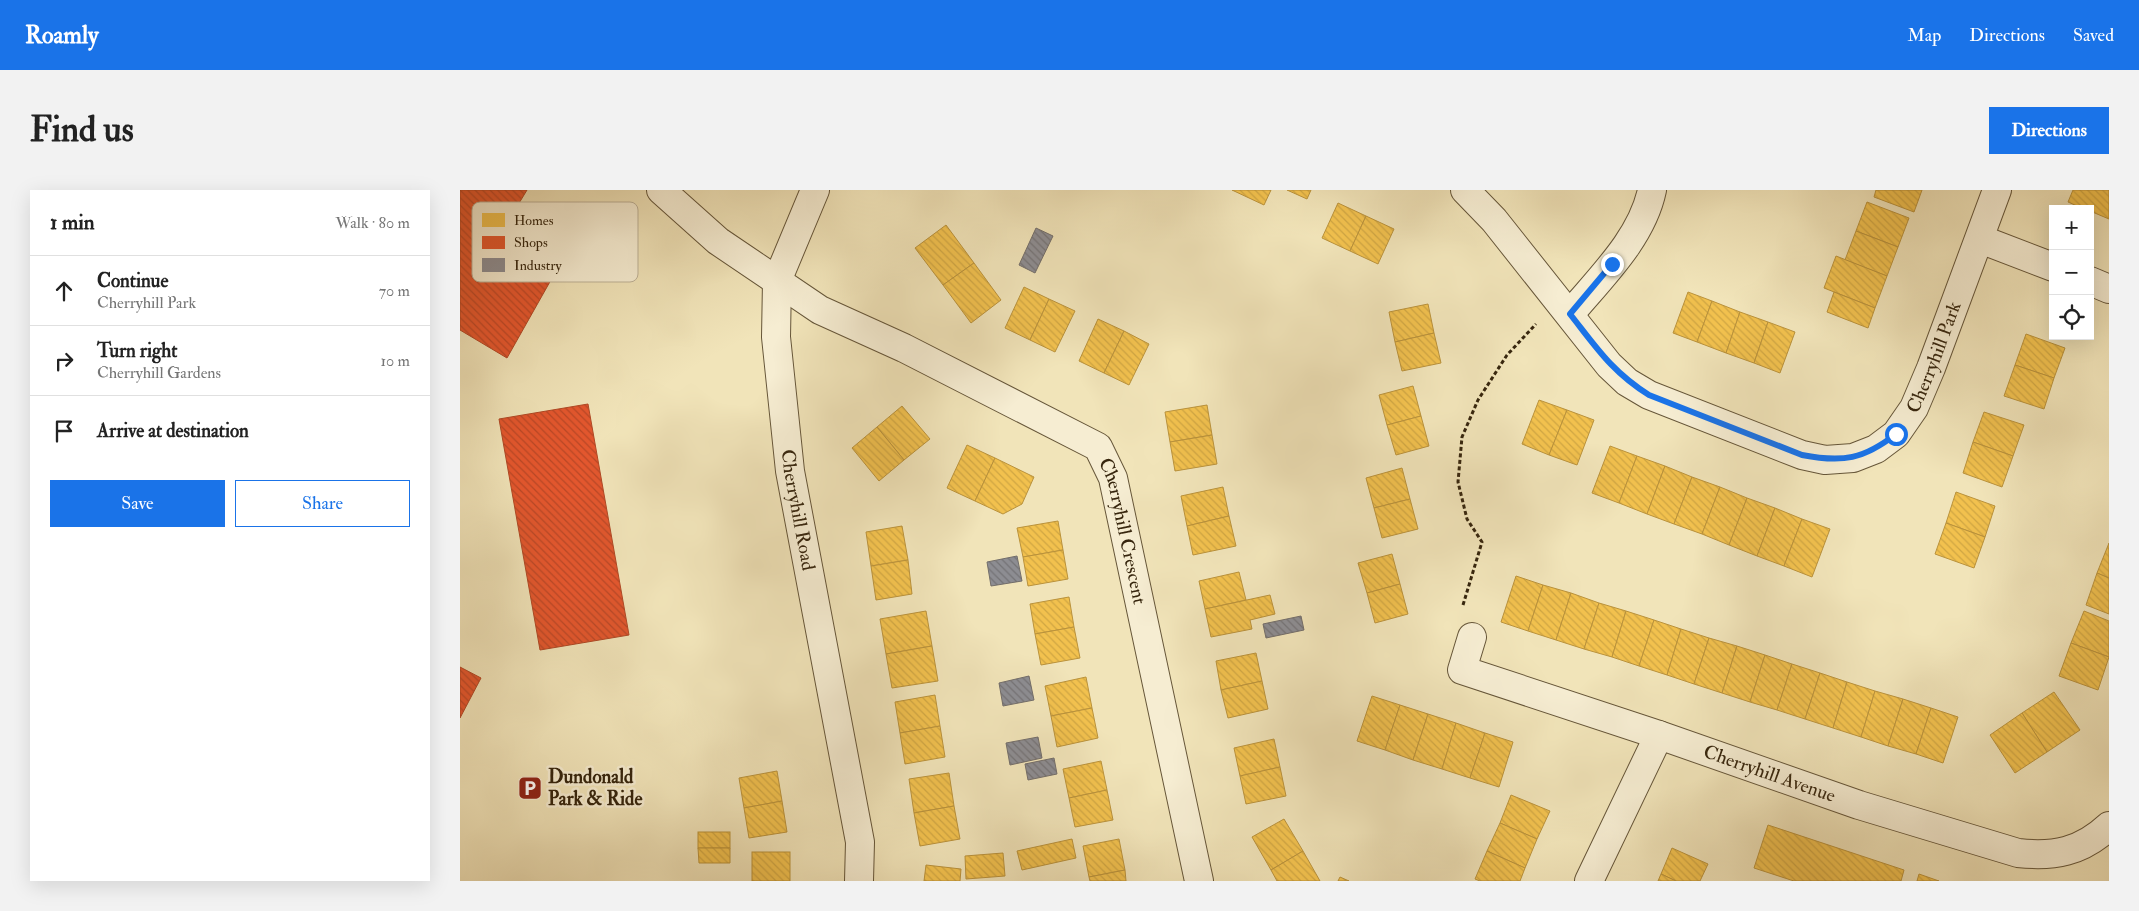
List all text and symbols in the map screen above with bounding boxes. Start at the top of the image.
text: Roamly [25,20,99,51]
text: Map [1908,24,1941,47]
text: Directions [1969,24,2045,47]
text: Saved [2073,24,2114,47]
button: Directions [1989,107,2109,154]
text: Find us [30,108,134,152]
legend [472,202,638,282]
map controls [2049,205,2094,340]
button: + [2049,205,2094,250]
text: 1 min [50,209,95,236]
text: Homes [514,212,554,229]
text: Walk · 80 m [335,213,410,233]
text: Shops [514,234,548,252]
button: − [2049,250,2094,295]
route end [1601,253,1624,276]
text: Industry [514,257,563,275]
text: Continue [97,269,168,293]
icon: ahead [50,277,78,305]
text: 70 m [379,281,410,301]
text: Cherryhill Park [97,293,196,313]
button: locate [2049,295,2094,340]
street label: Cherryhill Park [1901,298,1967,417]
text: Turn right [97,339,177,363]
icon: right [50,347,78,375]
text: 10 m [380,351,410,371]
text: Cherryhill Gardens [97,363,221,383]
icon: arrive [50,417,78,445]
text: Arrive at destination [97,419,249,443]
route start [1885,423,1908,446]
street label: Cherryhill Road [776,448,821,573]
street label: Cherryhill Crescent [1093,454,1152,607]
button: Save [50,480,225,527]
button: Share [235,480,410,527]
street label: Cherryhill Avenue [1700,740,1839,808]
place label: Dundonald Park & Ride [548,765,642,811]
parking icon: Dundonald Park & Ride [517,775,543,801]

